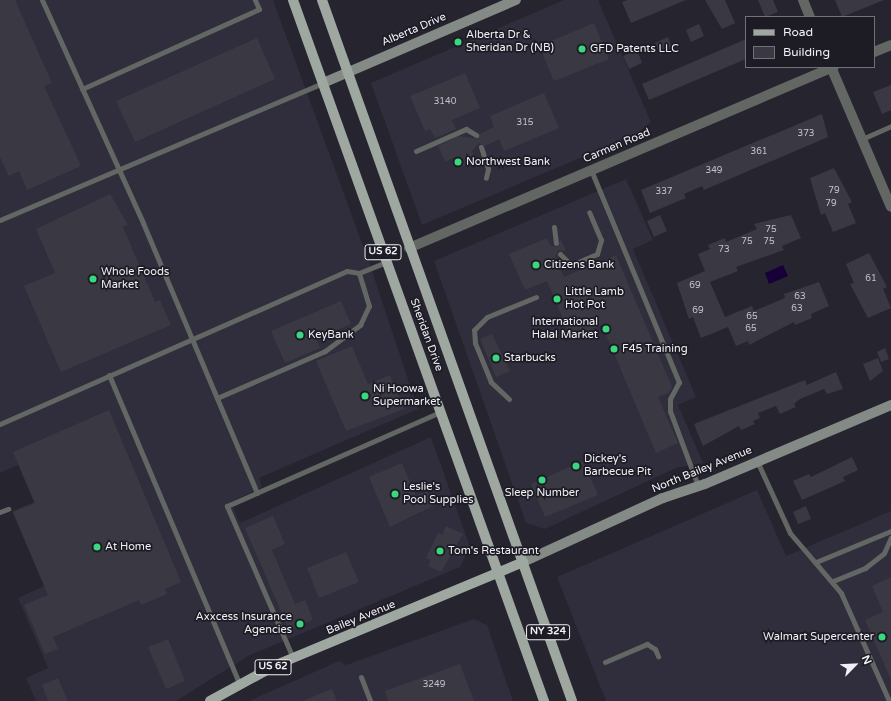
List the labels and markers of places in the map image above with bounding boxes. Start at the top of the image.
place label: Alberta Dr & Sheridan Dr (NB) [466,29,554,55]
marker: Alberta Dr & Sheridan Dr (NB) [453,37,463,47]
place label: GFD Patents LLC [590,42,679,56]
marker: GFD Patents LLC [577,44,587,54]
place label: Northwest Bank [466,155,550,169]
marker: Northwest Bank [453,157,463,167]
place label: Citizens Bank [544,258,614,272]
marker: Citizens Bank [531,260,541,270]
place label: Whole Foods Market [101,266,169,292]
marker: Whole Foods Market [88,274,98,284]
place label: Little Lamb Hot Pot [565,286,624,312]
marker: Little Lamb Hot Pot [552,294,562,304]
place label: International Halal Market [532,316,598,342]
marker: International Halal Market [601,324,611,334]
place label: KeyBank [308,328,354,342]
marker: KeyBank [295,330,305,340]
place label: F45 Training [622,342,688,356]
marker: F45 Training [609,344,619,354]
place label: Starbucks [504,351,556,365]
marker: Starbucks [491,353,501,363]
place label: Ni Hoowa Supermarket [373,383,441,409]
marker: Ni Hoowa Supermarket [360,391,370,401]
place label: Dickey's Barbecue Pit [584,453,651,479]
marker: Dickey's Barbecue Pit [571,461,581,471]
marker: Sleep Number [537,475,547,485]
place label: Leslie's Pool Supplies [403,481,473,507]
place label: Sleep Number [505,486,579,500]
marker: Leslie's Pool Supplies [390,489,400,499]
place label: At Home [105,540,151,554]
marker: At Home [92,542,102,552]
place label: Tom's Restaurant [448,544,539,558]
marker: Tom's Restaurant [435,546,445,556]
place label: Axxcess Insurance Agencies [196,611,292,637]
marker: Axxcess Insurance Agencies [295,619,305,629]
place label: Walmart Supercenter [763,630,874,644]
marker: Walmart Supercenter [877,632,887,642]

